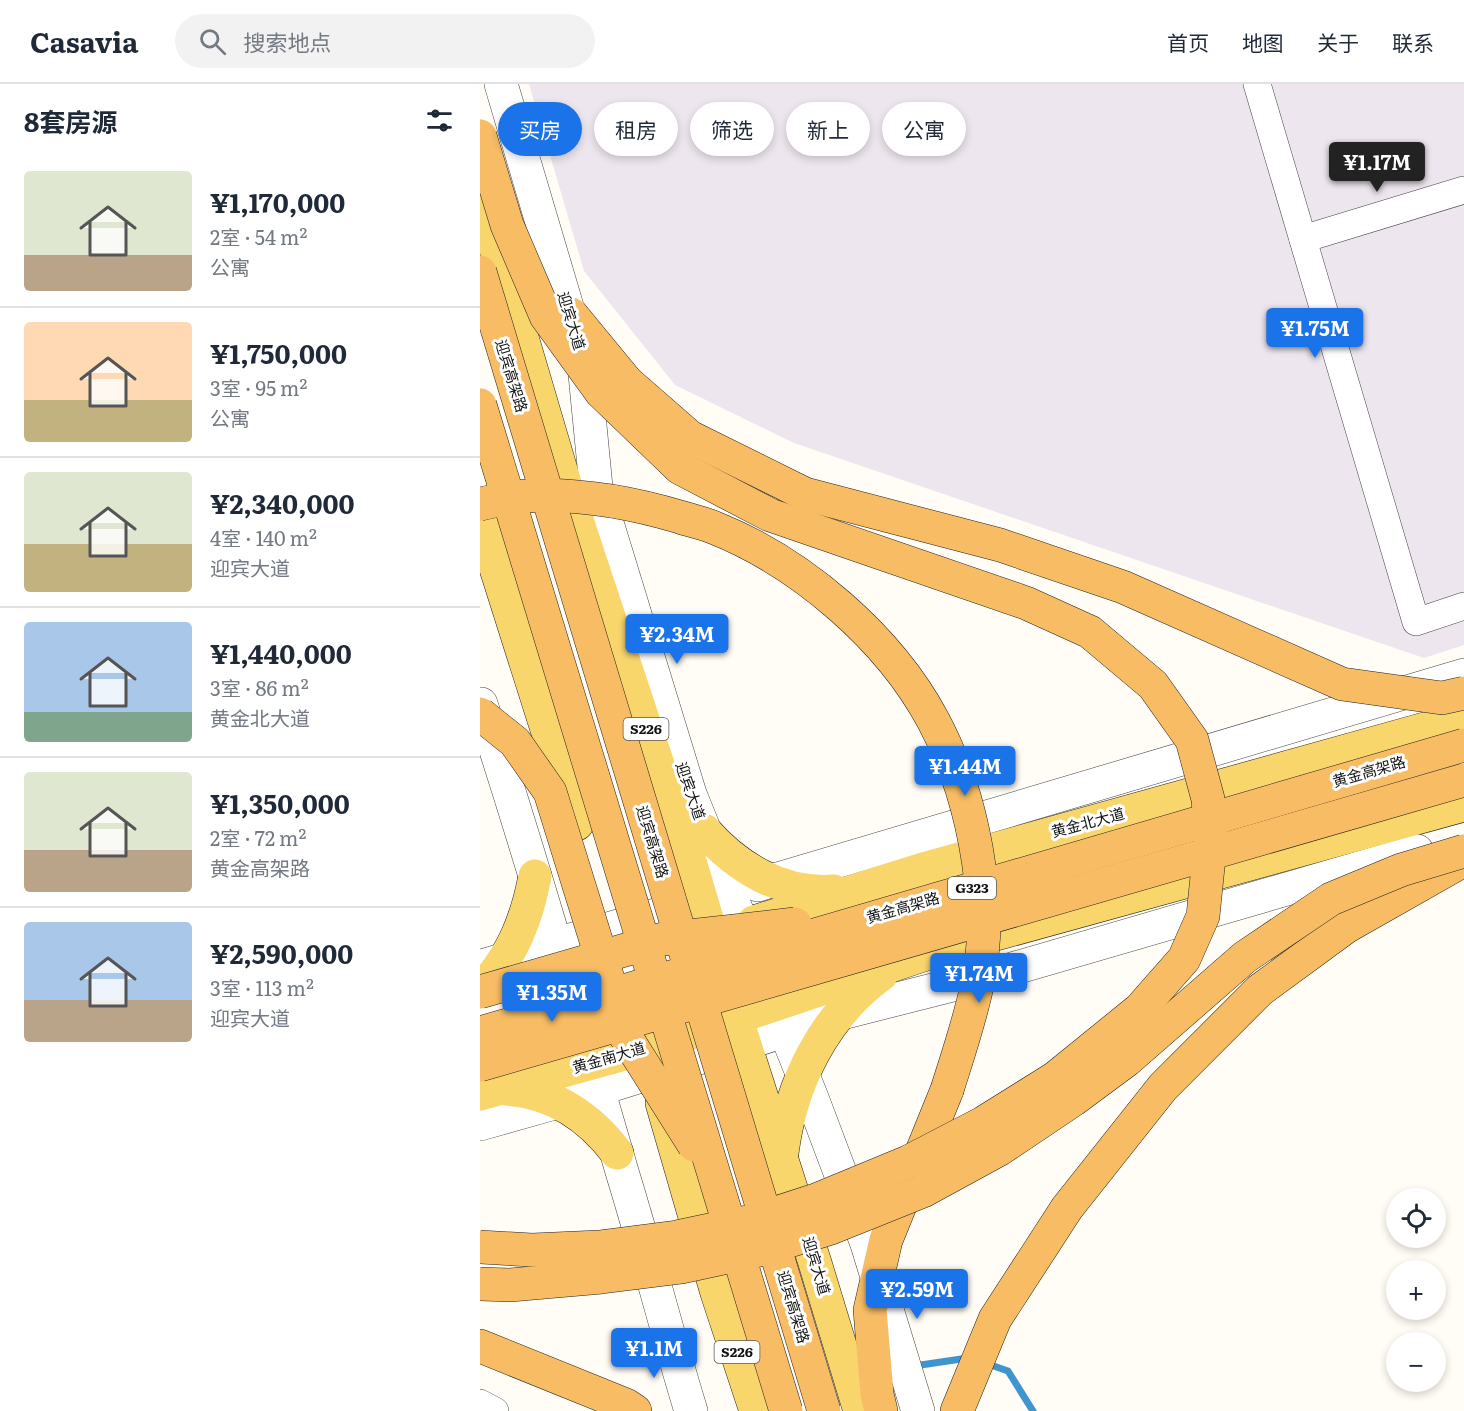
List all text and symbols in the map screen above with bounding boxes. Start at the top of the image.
search box [175,14,595,68]
text: Casavia [30,20,139,62]
icon: search [196,25,229,58]
text: 搜索地点 [244,25,332,58]
text: 首页 [1167,26,1209,57]
text: 地图 [1242,26,1284,57]
text: 关于 [1317,26,1359,57]
text: 联系 [1392,26,1434,57]
text: 8套房源 [24,101,117,140]
chip: 买房 [498,102,582,156]
chip: 租房 [594,102,678,156]
chip: 筛选 [690,102,774,156]
chip: 新上 [786,102,870,156]
chip: 公寓 [882,102,966,156]
icon: filters [423,104,456,137]
pin: ¥1.17M [1328,142,1426,193]
text: ¥1.17M [1343,146,1411,176]
text: ¥1,170,000 [210,182,345,221]
icon: home [72,195,144,267]
text: 2室 · 54 m² [210,221,307,251]
text: 公寓 [210,251,250,281]
street label: 迎宾大道 [553,289,592,353]
pin: ¥1.75M [1266,308,1364,359]
text: ¥1.75M [1280,312,1350,342]
text: ¥1,750,000 [210,333,347,372]
street label: 迎宾高架路 [490,336,534,415]
icon: home [72,346,144,418]
text: 3室 · 95 m² [210,372,307,402]
text: 公寓 [210,402,250,432]
text: ¥2,340,000 [210,483,355,522]
icon: home [72,496,144,568]
text: 4室 · 140 m² [210,522,317,552]
text: 迎宾大道 [210,552,290,582]
pin: ¥2.34M [628,614,726,665]
text: ¥2.34M [639,618,715,648]
text: ¥1,440,000 [210,633,352,672]
icon: home [72,646,144,718]
text: 3室 · 86 m² [210,672,309,702]
text: 黄金北大道 [210,702,310,732]
road number: S226 [624,718,668,740]
pin: ¥1.44M [916,746,1014,797]
street label: 黄金高架路 [1329,749,1408,792]
text: ¥1.44M [928,750,1002,780]
street label: 迎宾大道 [671,758,712,823]
text: ¥1,350,000 [210,783,350,822]
icon: home [72,796,144,868]
street label: 黄金北大道 [1048,801,1127,842]
street label: 迎宾高架路 [631,802,675,881]
text: 2室 · 72 m² [210,822,306,852]
text: 黄金高架路 [210,852,310,882]
road number: G323 [948,877,996,899]
street label: 黄金高架路 [863,885,942,928]
text: ¥2,590,000 [210,933,353,972]
icon: home [72,946,144,1018]
pin: ¥1.74M [930,953,1028,1004]
text: ¥1.74M [944,957,1014,987]
text: 3室 · 113 m² [210,972,314,1002]
pin: ¥1.35M [503,972,601,1023]
text: ¥1.35M [516,976,588,1006]
text: 迎宾大道 [210,1002,290,1032]
street label: 黄金南大道 [569,1035,648,1078]
map controls [1386,1188,1446,1392]
button: locate [1386,1188,1446,1248]
street label: 迎宾大道 [798,1234,837,1298]
button: + [1386,1260,1446,1320]
street label: 迎宾高架路 [772,1267,816,1346]
pin: ¥2.59M [868,1269,966,1320]
text: ¥2.59M [880,1273,954,1303]
pin: ¥1.1M [612,1328,696,1379]
text: ¥1.1M [625,1332,683,1362]
button: − [1386,1332,1446,1392]
road number: S226 [714,1341,760,1363]

